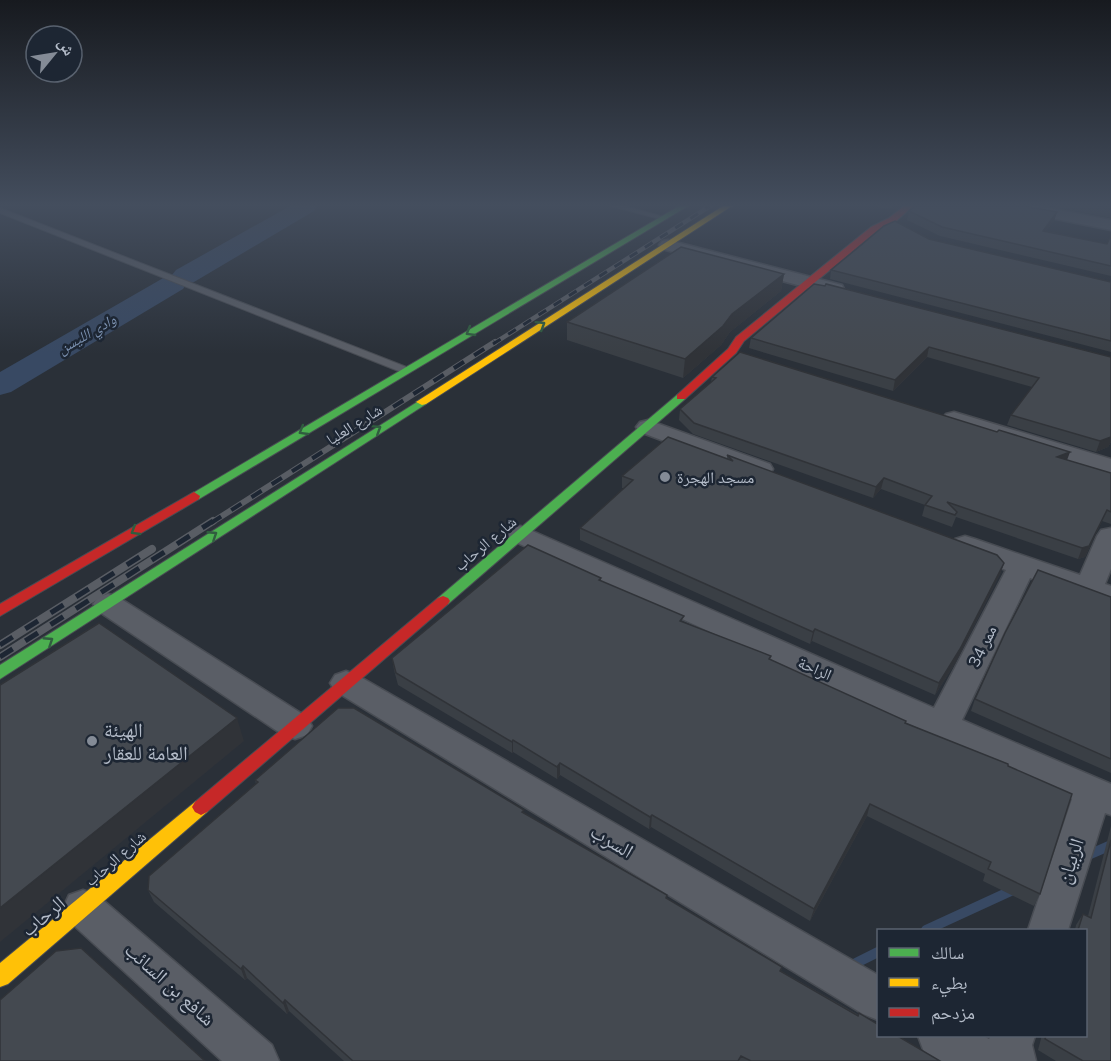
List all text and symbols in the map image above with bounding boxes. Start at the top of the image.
north arrow [24,24,84,84]
text: ش [54,34,80,59]
water label: وادي الليسن [54,309,121,360]
one-way arrow [535,320,545,332]
one-way arrow [466,324,476,336]
street label: شارع العليا [322,399,386,450]
one-way arrow [299,424,309,435]
one-way arrow [371,425,381,437]
place label: مسجد الهجرة [677,467,754,487]
marker: مسجد الهجرة [658,470,672,484]
street label: شارع الرحاب [450,511,521,575]
one-way arrow [131,523,141,535]
one-way arrow [206,531,217,542]
street label: ممر 34 [963,622,1001,670]
one-way arrow [42,637,53,648]
street label: الراحة [795,652,835,684]
place label: الهيئة العامة للعقار [103,717,188,765]
marker: الهيئة العامة للعقار [85,734,99,748]
street label: السرب [586,818,638,863]
street label: شارع الرحاب [80,826,150,891]
street label: الربيان [1050,835,1089,887]
street label: الرحاب [15,890,70,941]
legend [877,929,1087,1037]
street label: شافع بن السائب [119,937,221,1031]
text: سالك [931,941,964,964]
text: بطيء [931,971,968,998]
text: مزدحم [931,1001,975,1025]

